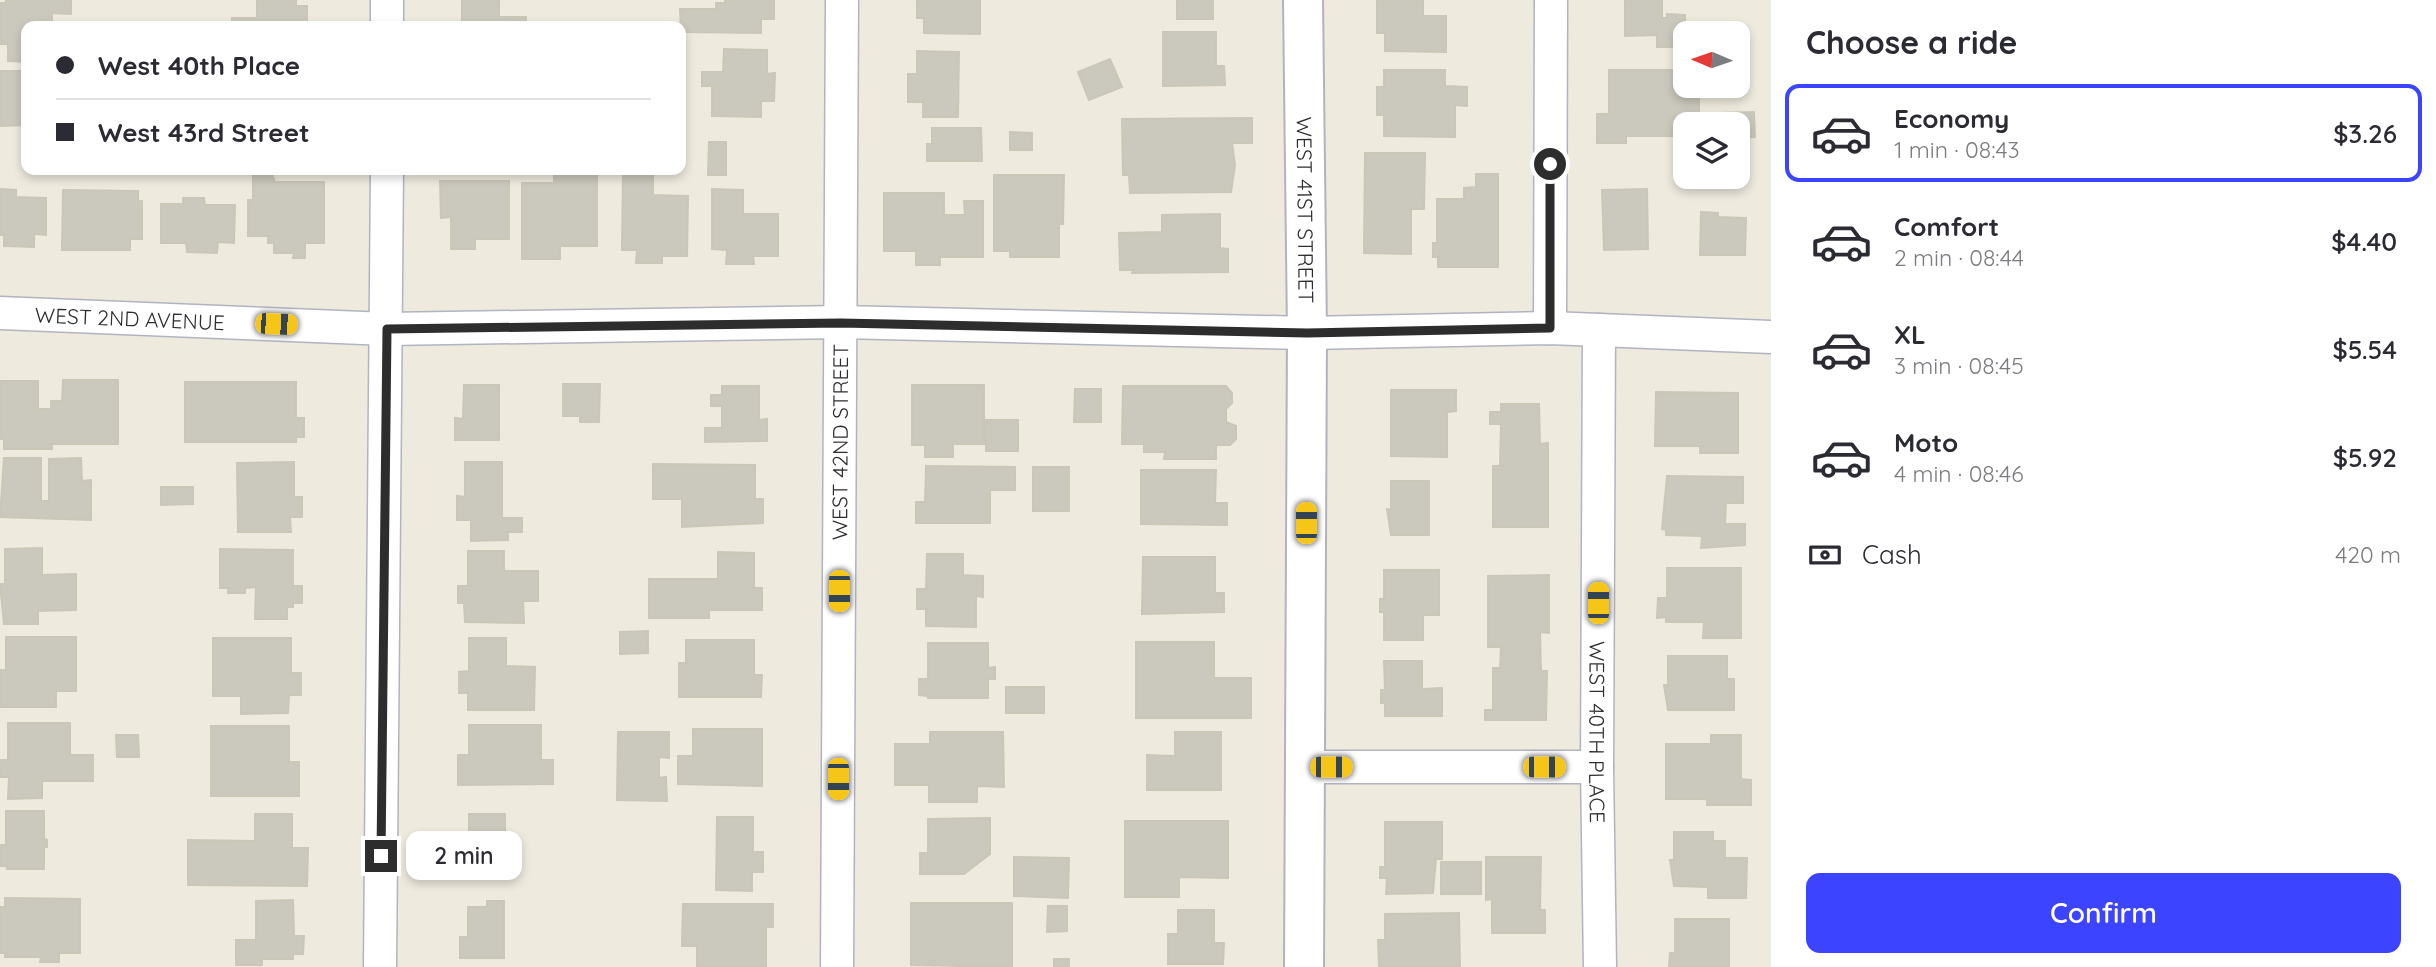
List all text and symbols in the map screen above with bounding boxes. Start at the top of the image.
north arrow [1673,21,1750,98]
map controls [1673,21,1750,189]
text: Choose a ride [1806,22,2018,62]
text: West 40th Place [98,49,300,82]
icon: car [1810,102,1873,165]
text: Economy [1894,102,2009,135]
button: layers [1673,112,1750,189]
text: West 43rd Street [98,116,310,149]
street label: WEST 41ST STREET [1291,117,1320,303]
text: $3.26 [2333,117,2397,150]
text: 1 min · 08:43 [1894,135,2020,164]
route start [1534,148,1566,180]
icon: car [1810,210,1873,273]
text: Comfort [1894,210,1999,243]
text: $4.40 [2331,225,2397,258]
text: 2 min · 08:44 [1894,243,2024,272]
street label: WEST 2ND AVENUE [34,301,225,335]
car [255,313,298,335]
icon: car [1810,318,1873,381]
text: XL [1894,318,1926,351]
text: $5.54 [2333,333,2397,366]
street label: WEST 42ND STREET [826,344,853,540]
text: 3 min · 08:45 [1894,351,2024,380]
icon: car [1810,426,1873,489]
text: Moto [1894,426,1958,459]
text: $5.92 [2333,441,2397,474]
text: 4 min · 08:46 [1894,459,2024,488]
car [1296,502,1317,544]
icon: cash [1806,536,1844,574]
text: Cash [1862,538,1922,571]
text: 420 m [2335,540,2401,569]
car [829,570,850,612]
car [1588,582,1609,624]
street label: WEST 40TH PLACE [1584,641,1611,823]
car [1311,757,1353,778]
car [1524,757,1566,778]
car [828,758,849,800]
callout: 2 min [406,832,521,880]
route end [365,840,397,872]
text: 2 min [434,841,494,870]
button: Confirm [1806,873,2401,953]

